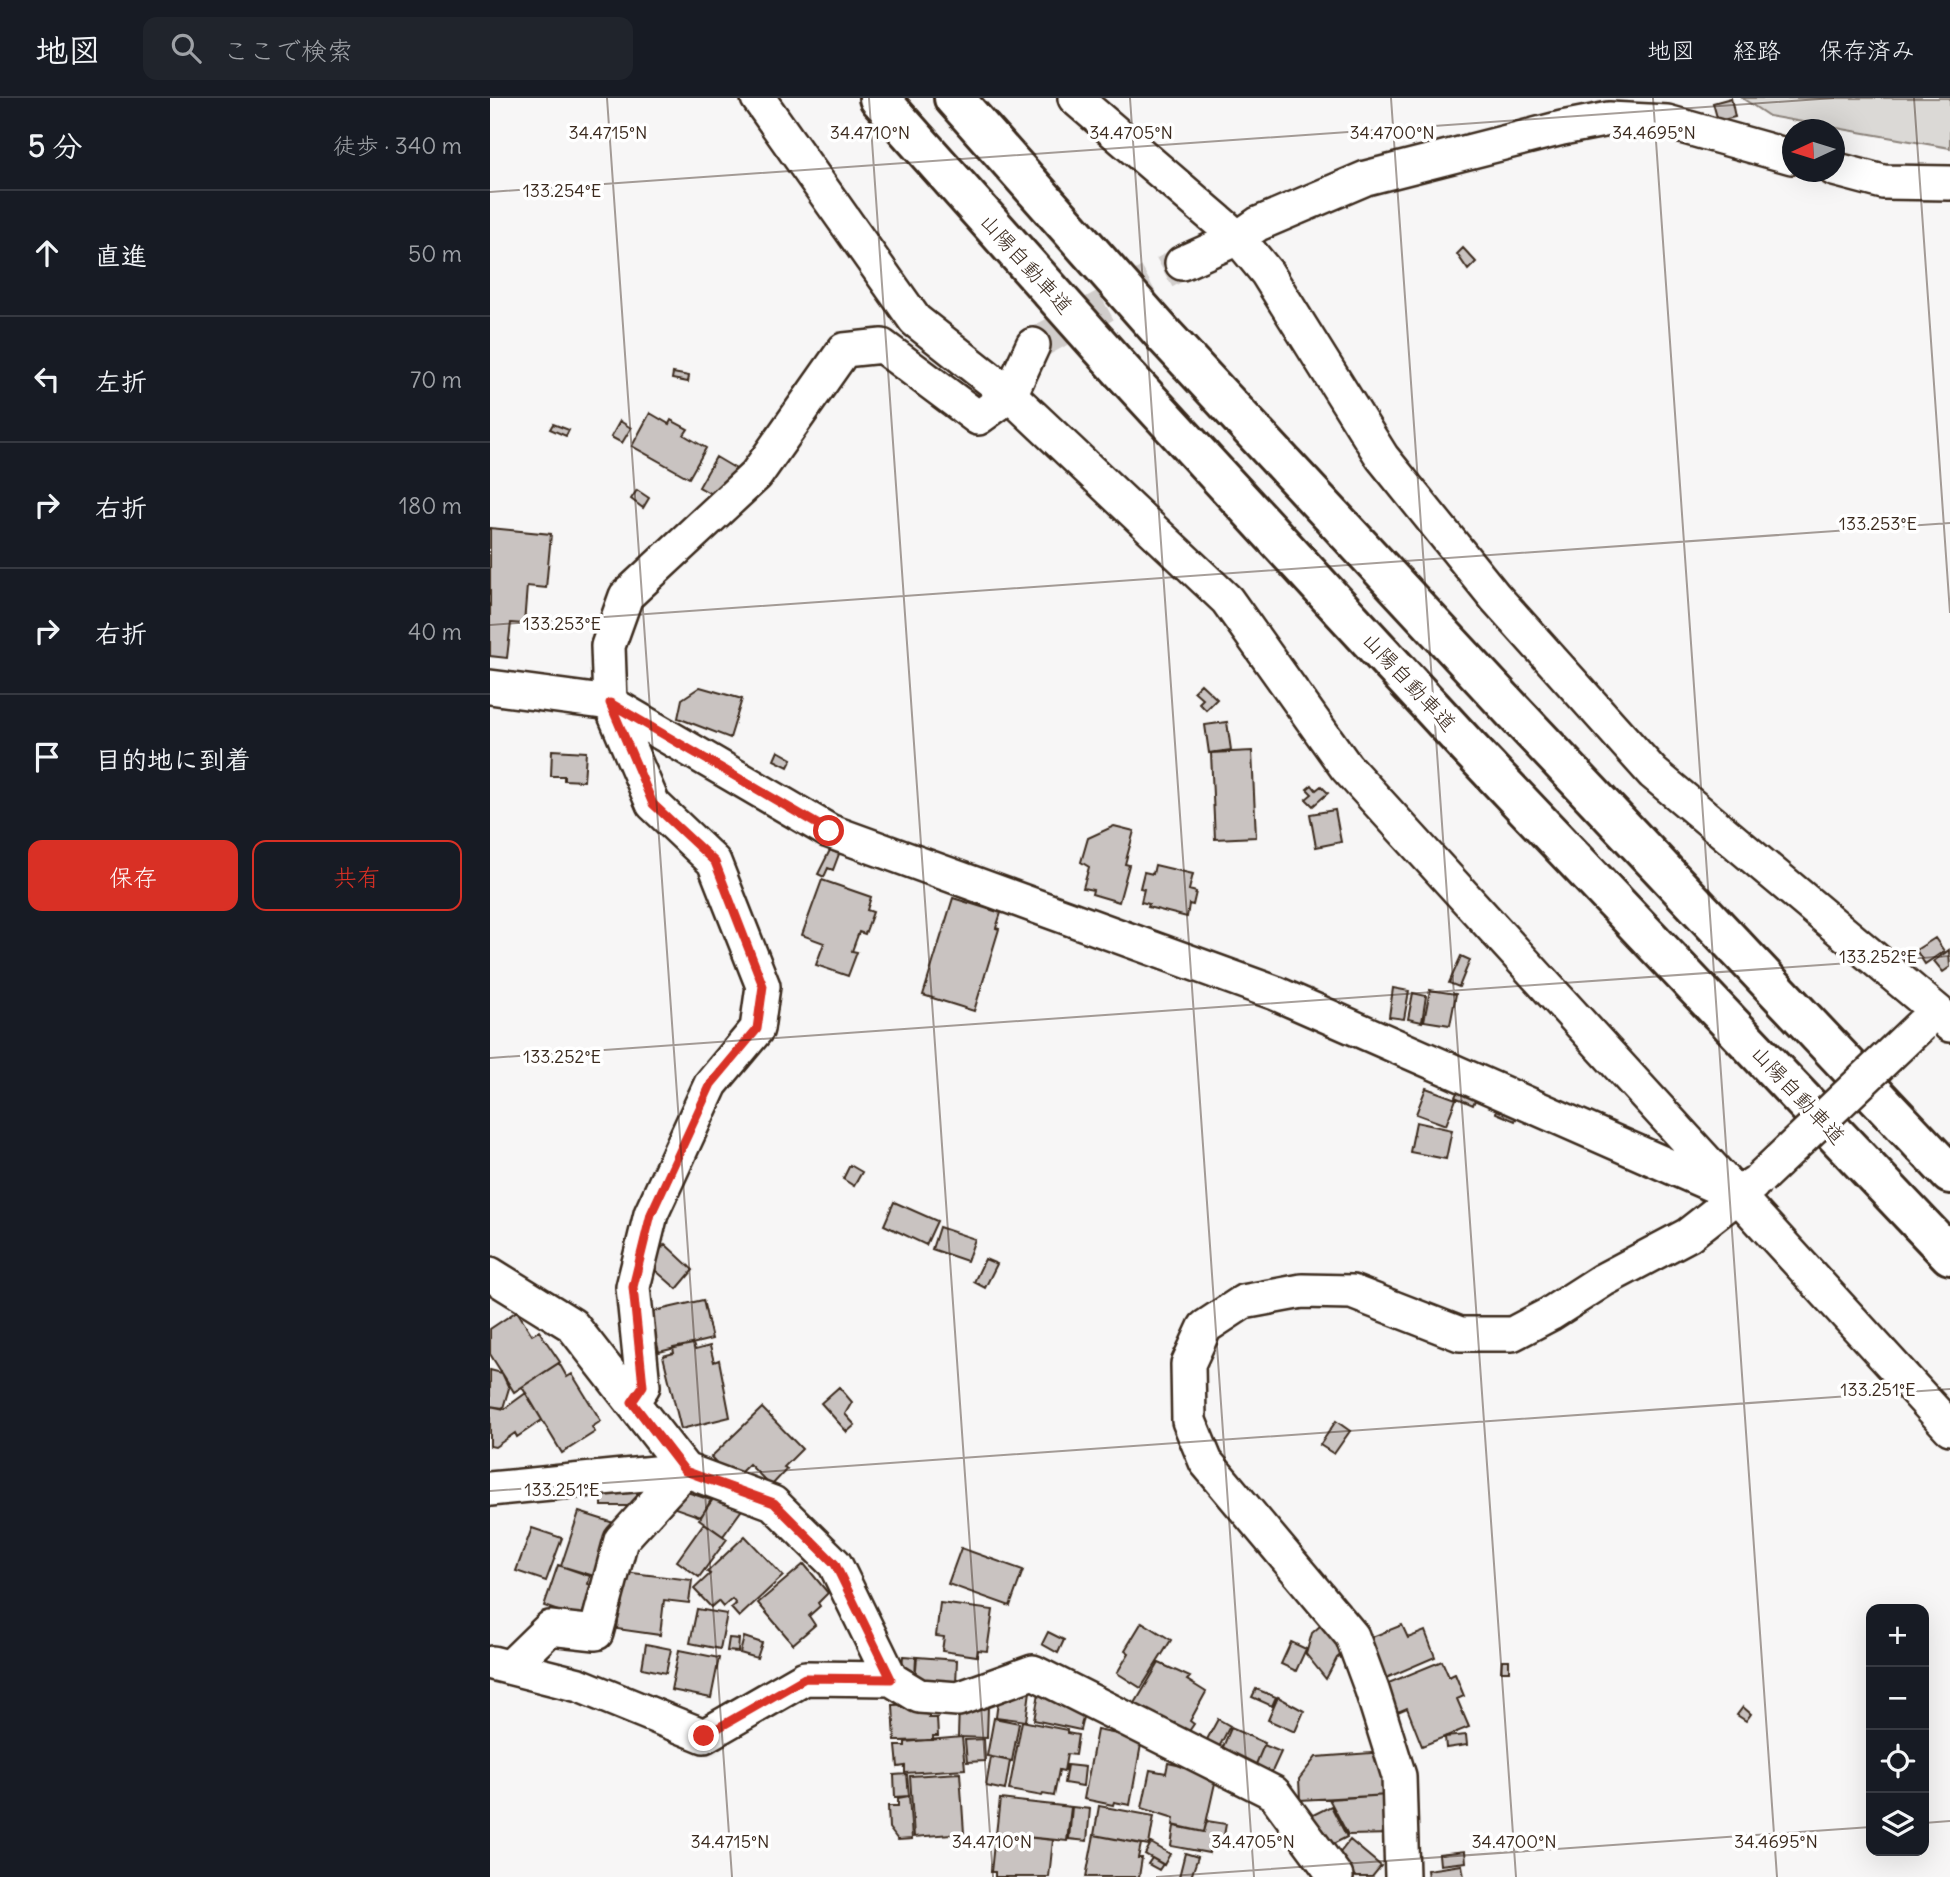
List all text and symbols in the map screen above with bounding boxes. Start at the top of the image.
search box [143,17,633,80]
text: 地図 [35,29,101,71]
icon: search [167,29,205,67]
text: ここで検索 [223,34,353,67]
text: 地図 [1647,35,1695,65]
text: 経路 [1733,35,1781,65]
text: 保存済み [1819,35,1915,65]
north arrow [1782,119,1845,182]
text: 34.4715°N [568,121,648,144]
text: 34.4710°N [830,121,910,144]
text: 34.4705°N [1089,121,1173,144]
text: 34.4700°N [1349,121,1435,144]
text: 34.4695°N [1612,121,1696,144]
text: 5 分 [28,127,82,165]
text: 徒歩 · 340 m [333,131,462,160]
text: 133.254°E [523,179,601,202]
street label: 山陽自動車道 [974,208,1079,320]
icon: ahead [28,234,66,272]
text: 直進 [95,239,147,272]
text: 50 m [408,239,462,268]
icon: left [28,360,66,398]
text: 左折 [95,365,147,398]
text: 70 m [410,365,462,394]
icon: right [28,486,66,524]
text: 右折 [95,491,147,524]
text: 180 m [399,491,462,520]
text: 133.253°E [1839,512,1917,535]
icon: right [28,612,66,650]
text: 133.253°E [523,612,601,635]
text: 右折 [95,617,147,650]
text: 40 m [408,617,462,646]
street label: 山陽自動車道 [1357,626,1462,737]
icon: arrive [28,738,66,776]
text: 目的地に到着 [95,743,251,776]
route start [813,815,844,846]
button: 保存 [28,840,238,911]
button: 共有 [252,840,462,911]
text: 133.252°E [1839,945,1917,968]
street label: 山陽自動車道 [1746,1039,1851,1150]
text: 133.252°E [523,1045,601,1068]
text: 133.251°E [1840,1378,1916,1401]
text: 133.251°E [524,1478,600,1501]
map controls [1866,1604,1929,1856]
button: + [1866,1604,1929,1667]
button: − [1866,1667,1929,1730]
route end [688,1720,719,1751]
button: locate [1866,1730,1929,1793]
button: layers [1866,1793,1929,1856]
text: 34.4715°N [690,1830,770,1853]
text: 34.4710°N [952,1830,1032,1853]
text: 34.4705°N [1211,1830,1295,1853]
text: 34.4700°N [1471,1830,1557,1853]
text: 34.4695°N [1734,1830,1818,1853]

